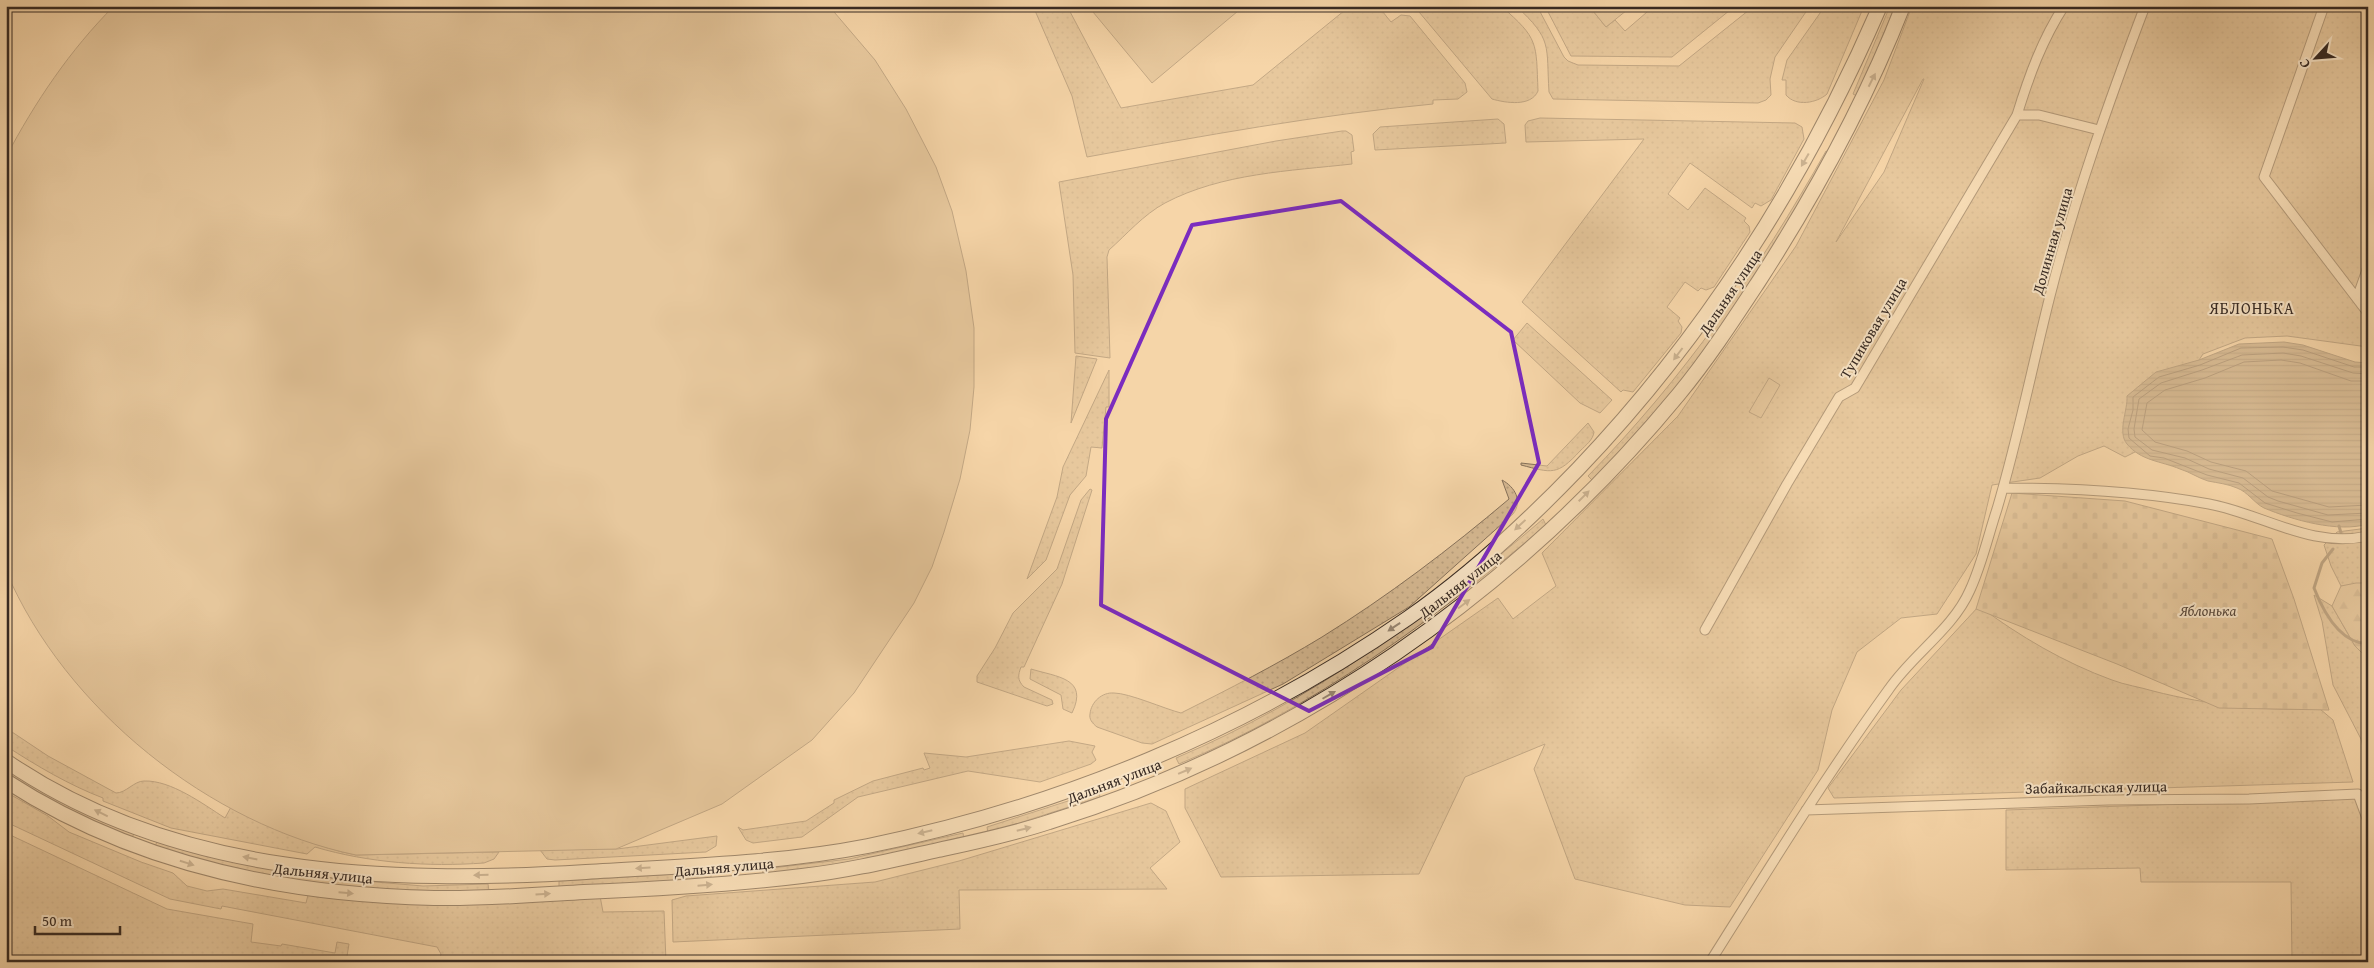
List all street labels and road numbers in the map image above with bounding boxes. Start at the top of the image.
street label: Долинная улица [2026,184,2078,298]
street label: Дальняя улица [1693,244,1767,340]
street label: Тупиковая улица [1834,273,1912,383]
street label: Дальняя улица [1413,544,1506,624]
street label: Дальняя улица [1063,753,1165,809]
street label: Забайкальская улица [2025,775,2168,799]
street label: Дальняя улица [672,852,775,882]
street label: Дальняя улица [271,857,375,889]

